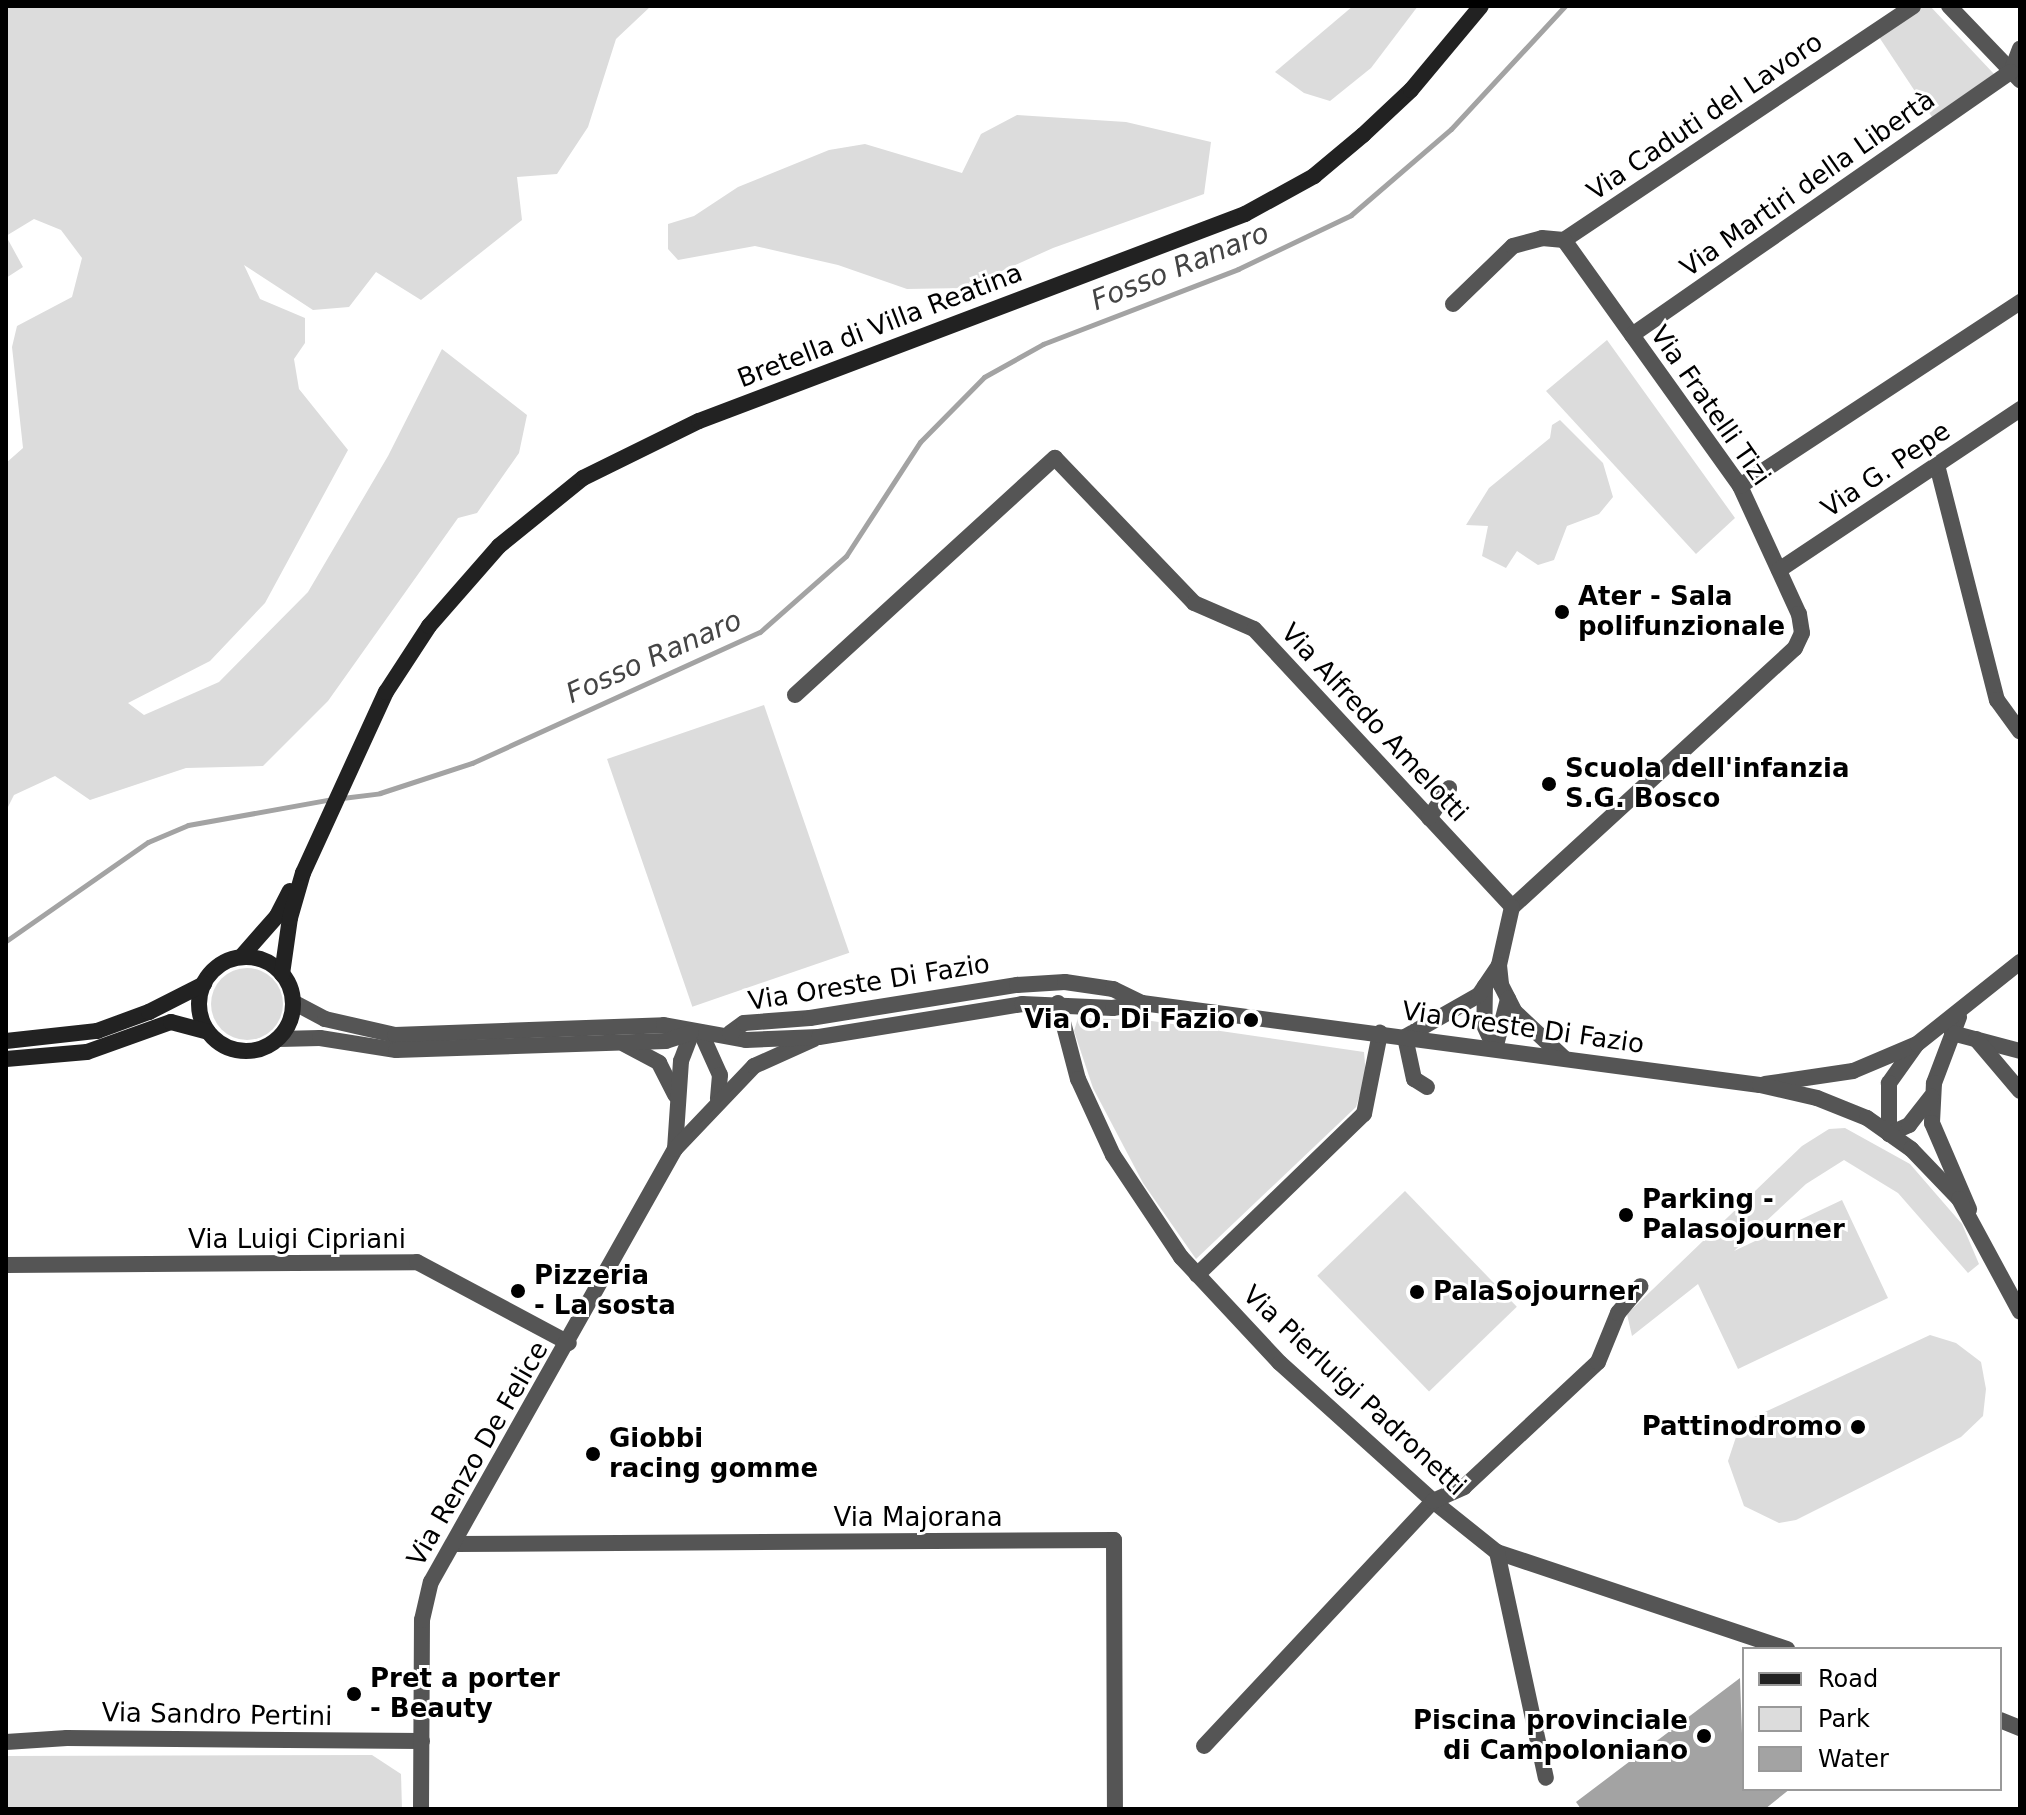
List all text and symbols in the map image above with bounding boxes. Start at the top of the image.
street label: Via Caduti del Lavoro [1581,27,1829,207]
street label: Via Martiri della Libertà [1675,84,1941,284]
water label: Fosso Ranaro [1086,216,1274,318]
street label: Bretella di Villa Reatina [733,257,1027,395]
street label: Via Fratelli Tizi [1643,320,1777,492]
street label: Via G. Pepe [1816,416,1956,524]
place label: Ater - Sala polifunzionale [1578,581,1785,642]
water label: Fosso Ranaro [561,603,747,711]
marker: Ater - Sala polifunzionale [1553,603,1571,621]
street label: Via Alfredo Amelotti [1274,617,1474,829]
place label: Scuola dell'infanzia S.G. Bosco [1565,753,1849,814]
marker: Scuola dell'infanzia S.G. Bosco [1540,775,1558,793]
street label: Via Oreste Di Fazio [746,949,992,1017]
street label: Via Oreste Di Fazio [1400,996,1646,1060]
place label: Via O. Di Fazio [1024,1004,1235,1036]
marker: Via O. Di Fazio [1242,1011,1260,1029]
place label: Parking - Palasojourner [1642,1184,1845,1246]
marker: Parking - Palasojourner [1617,1206,1635,1224]
street label: Via Luigi Cipriani [188,1224,406,1256]
place label: Pizzeria - La sosta [534,1260,676,1322]
place label: PalaSojourner [1433,1276,1639,1308]
street label: Via Pierluigi Padronetti [1236,1279,1472,1503]
marker: Pizzeria - La sosta [509,1282,527,1300]
marker: PalaSojourner [1408,1283,1426,1301]
street label: Via Renzo De Felice [401,1336,555,1572]
place label: Pattinodromo [1642,1411,1842,1443]
marker: Pattinodromo [1849,1418,1867,1436]
place label: Giobbi racing gomme [609,1423,818,1484]
marker: Giobbi racing gomme [584,1445,602,1463]
street label: Via Majorana [833,1502,1003,1534]
legend [1742,1647,2002,1791]
place label: Pret a porter - Beauty [370,1663,560,1724]
text: Road [1818,1665,1878,1693]
marker: Pret a porter - Beauty [345,1685,363,1703]
street label: Via Sandro Pertini [101,1697,333,1733]
place label: Piscina provinciale di Campoloniano [1413,1705,1688,1766]
text: Park [1818,1705,1870,1733]
marker: Piscina provinciale di Campoloniano [1695,1727,1713,1745]
text: Water [1818,1745,1889,1773]

